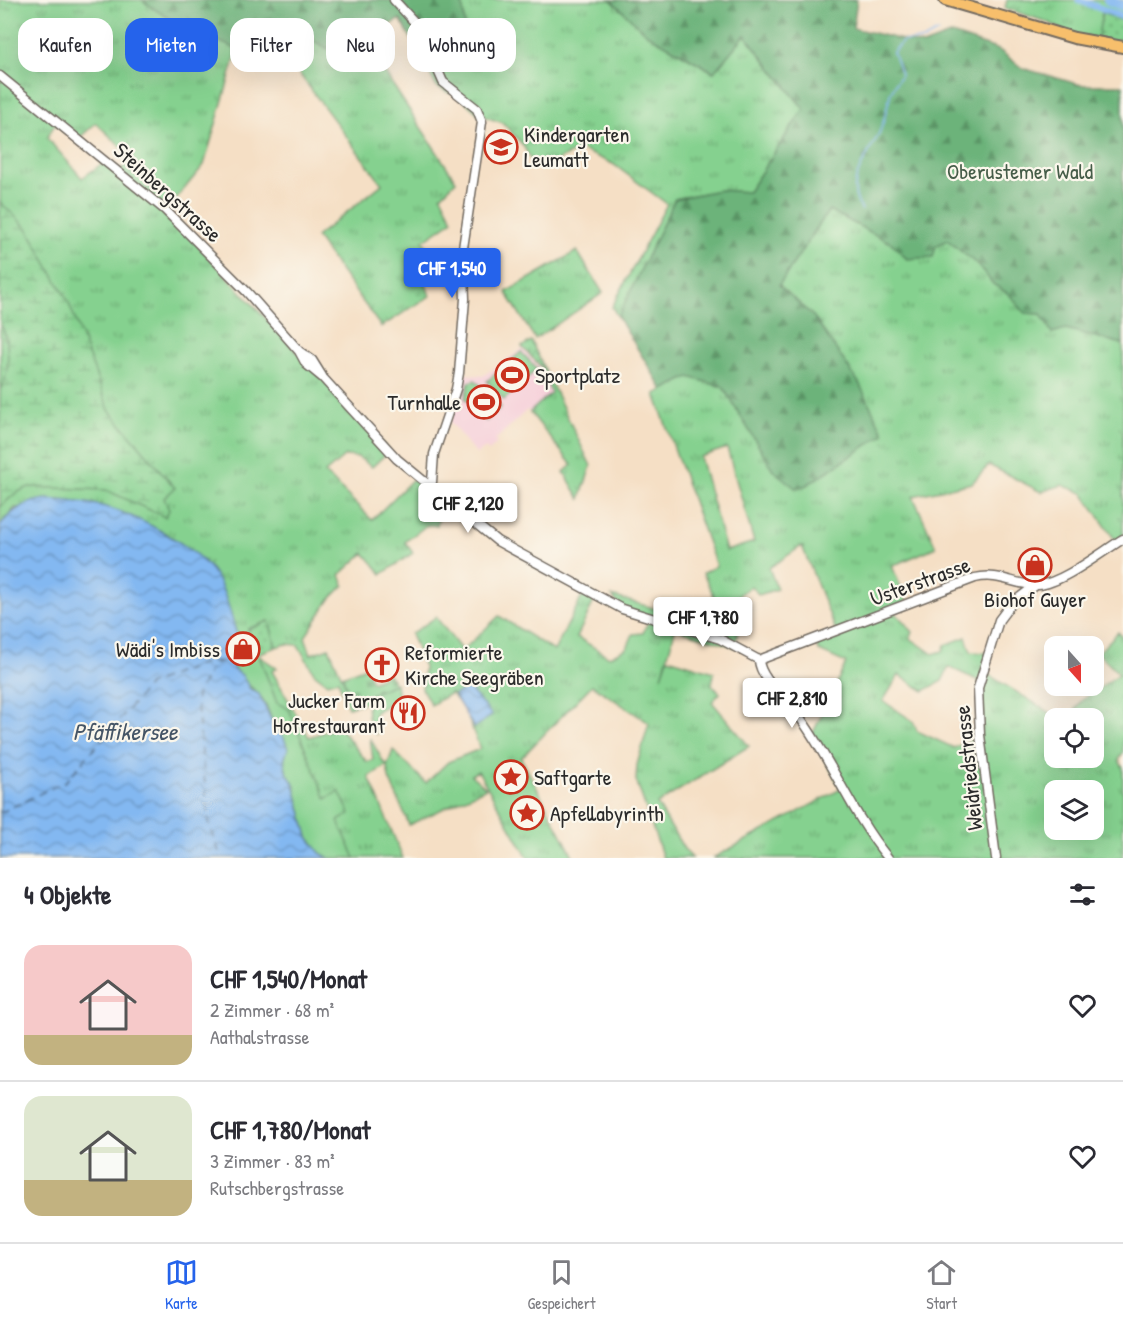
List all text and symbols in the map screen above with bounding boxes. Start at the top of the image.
chip: Kaufen [18,18,113,72]
chip: Mieten [125,18,218,72]
chip: Filter [230,18,314,72]
chip: Neu [326,18,395,72]
chip: Wohnung [407,18,516,72]
place label: Kindergarten Leumatt [524,119,629,174]
school or university icon: Kindergarten Leumatt [483,129,519,165]
street label: Steinbergstrasse [107,135,229,249]
park label: Oberustemer Wald [947,156,1093,186]
pin: CHF 1,540 [383,248,521,299]
text: CHF 1,540 [418,254,486,281]
sports icon: Sportplatz [494,357,530,393]
place label: Sportplatz [535,360,620,390]
sports icon: Turnhalle [466,384,502,420]
place label: Turnhalle [387,387,461,417]
pin: CHF 2,120 [399,483,537,534]
text: CHF 2,120 [432,489,504,516]
shop icon: Biohof Guyer [1017,547,1053,583]
street label: Usterstrasse [866,549,974,613]
place label: Biohof Guyer [984,584,1086,614]
pin: CHF 1,780 [634,597,772,648]
text: CHF 1,780 [667,603,739,630]
shop icon: Wädi's Imbiss [225,631,261,667]
place label: Wädi's Imbiss [116,634,220,664]
north arrow [1044,636,1104,696]
map controls [1044,636,1104,840]
place label: Reformierte Kirche Seegräben [405,637,544,692]
church icon: Reformierte Kirche Seegräben [364,647,400,683]
pin: CHF 2,810 [723,678,861,729]
text: CHF 2,810 [757,684,827,711]
place label: Jucker Farm Hofrestaurant [273,685,385,740]
restaurant icon: Jucker Farm Hofrestaurant [390,695,426,731]
street label: Weidriedstrasse [947,704,989,832]
button: locate [1044,708,1104,768]
water label: Pfäffikersee [73,715,179,747]
place icon: Saftgarte [493,759,529,795]
place label: Saftgarte [534,762,612,792]
button: layers [1044,780,1104,840]
place icon: Apfellabyrinth [509,795,545,831]
place label: Apfellabyrinth [550,798,663,828]
text: 4 Objekte [24,877,111,912]
icon: filters [1066,878,1099,911]
text: CHF 1,540/Monat [210,961,367,996]
icon: home [72,969,144,1041]
icon: heart [1066,989,1099,1022]
text: 2 Zimmer · 68 m² [210,996,334,1023]
text: Aathalstrasse [210,1023,310,1050]
text: CHF 1,780/Monat [210,1112,370,1147]
icon: home [72,1120,144,1192]
icon: heart [1066,1140,1099,1173]
text: 3 Zimmer · 83 m² [210,1147,335,1174]
text: Rutschbergstrasse [210,1174,344,1201]
tab: Karte [165,1256,198,1314]
tab: Gespeichert [528,1256,595,1314]
tab: Start [925,1256,958,1314]

